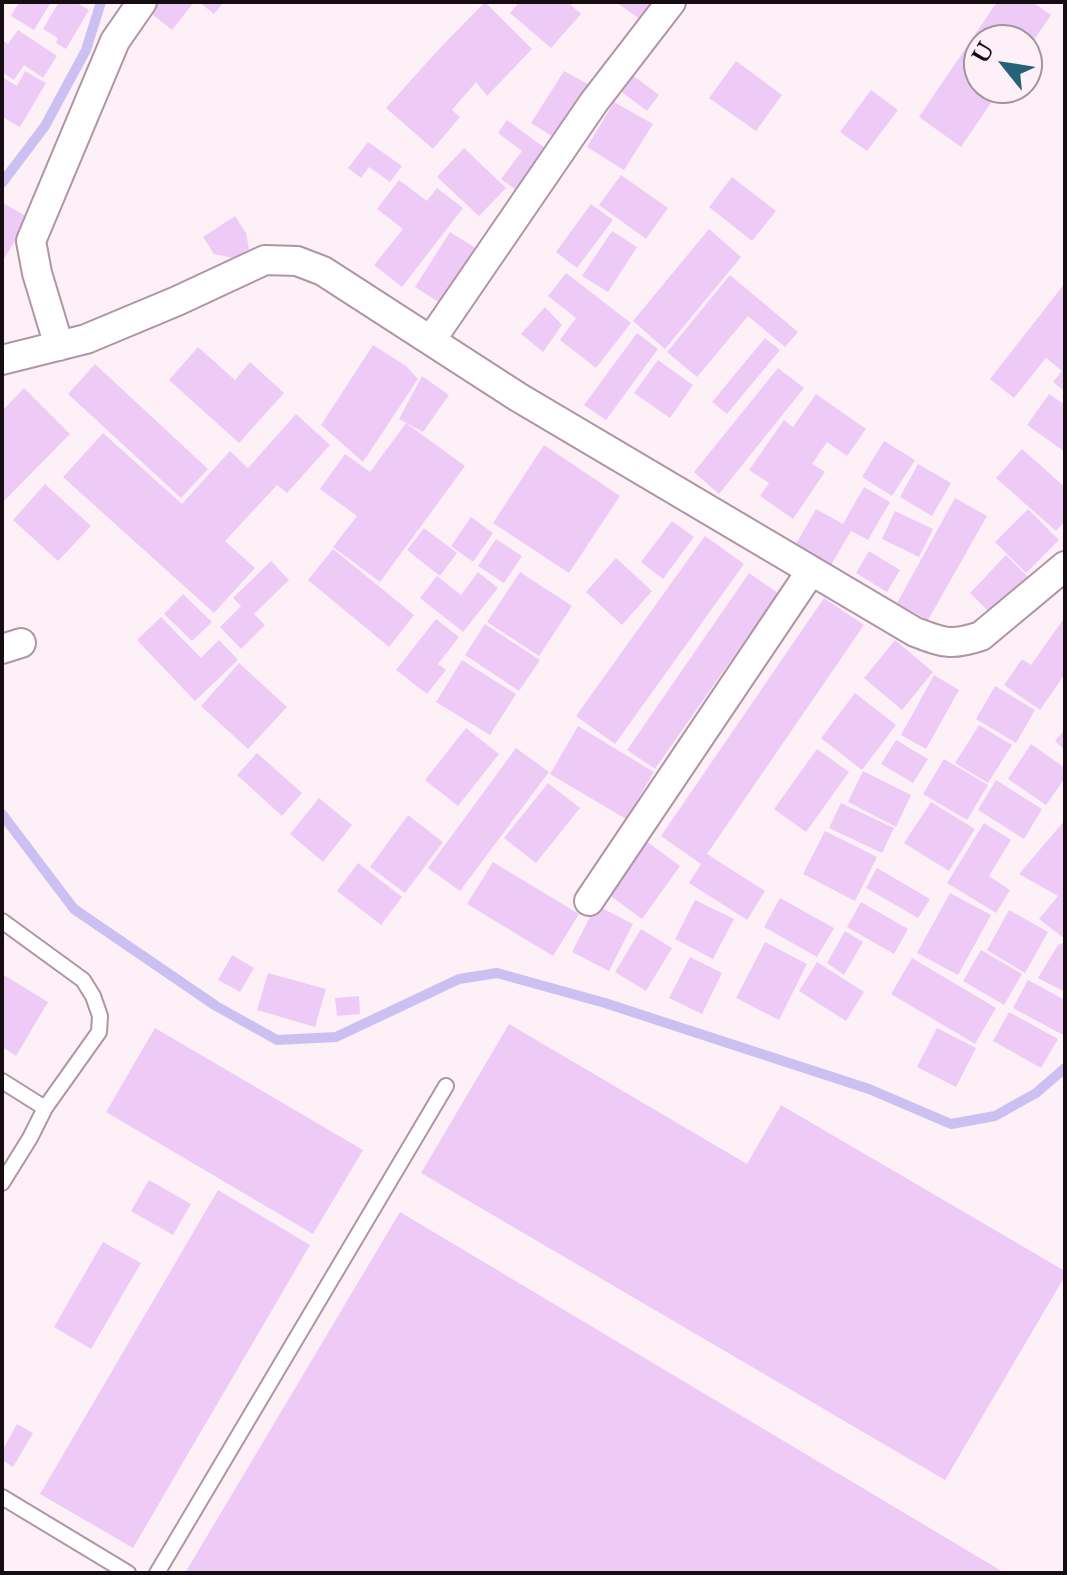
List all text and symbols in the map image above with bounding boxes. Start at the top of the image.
north arrow [963,24,1043,104]
text: U [967,38,1000,68]

